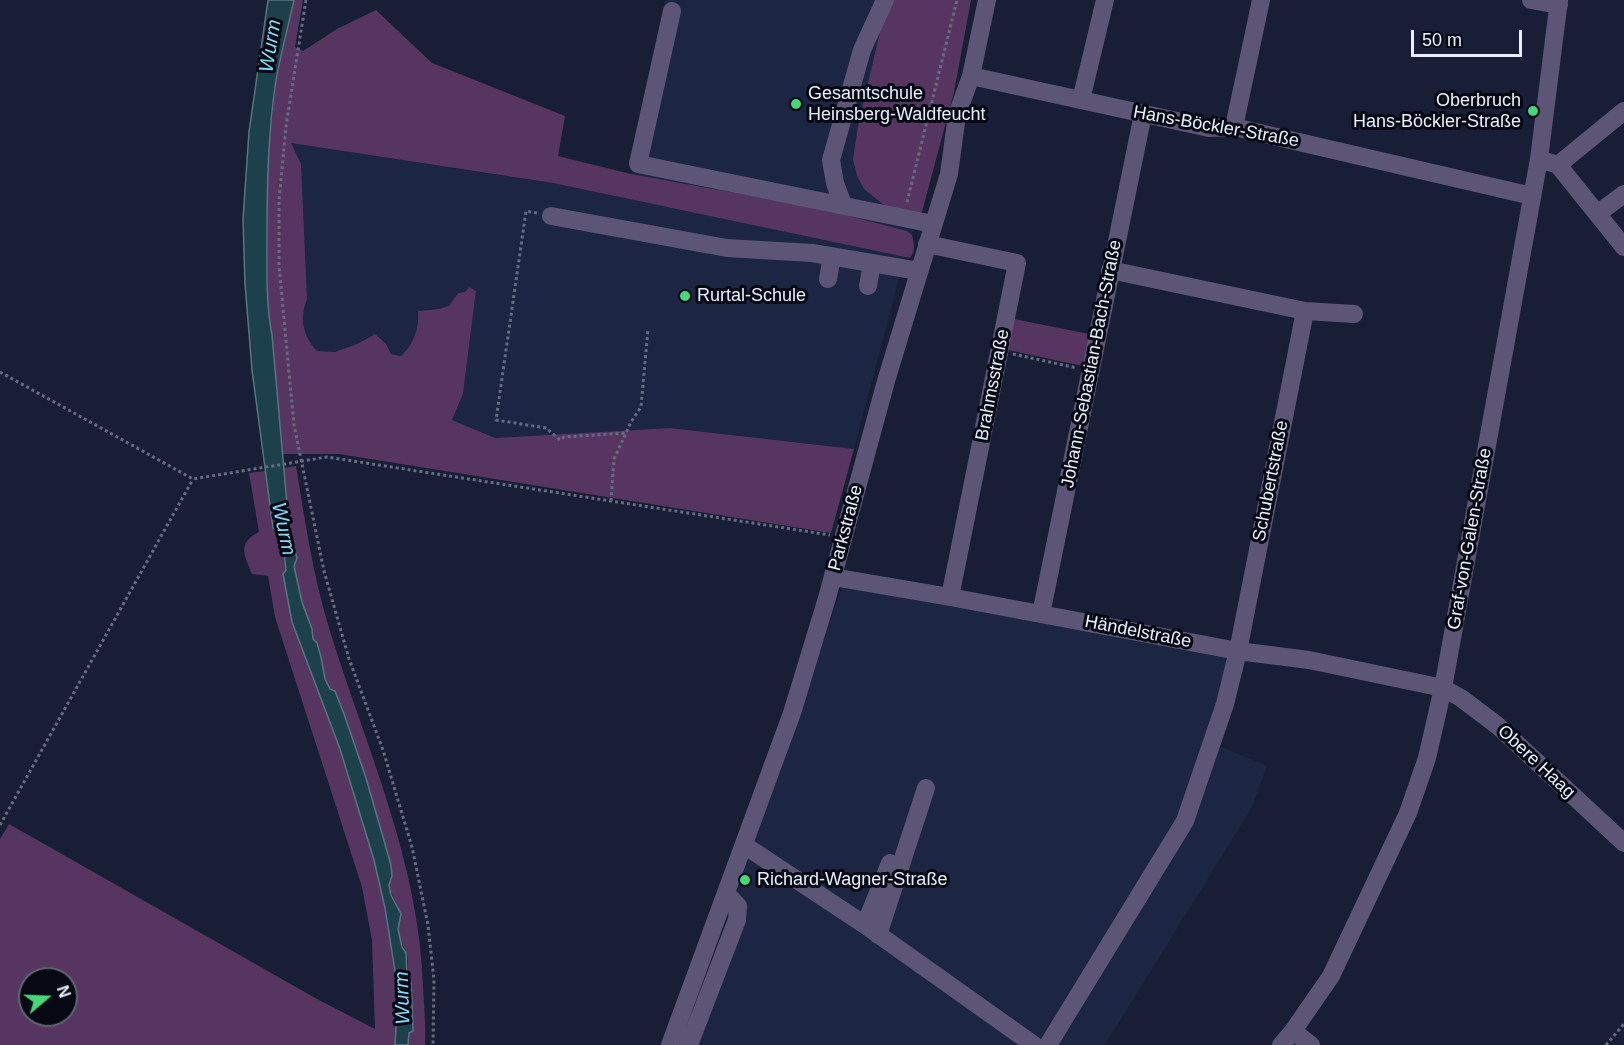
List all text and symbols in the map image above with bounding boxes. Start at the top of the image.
water label: Wurm [255,18,287,74]
scale bar [1414,18,1525,56]
text: 50 m [1422,30,1462,50]
place label: Gesamtschule Heinsberg-Waldfeucht [808,83,985,125]
place label: Oberbruch Hans-Böckler-Straße [1353,90,1521,132]
marker: Gesamtschule Heinsberg-Waldfeucht [789,97,803,111]
street label: Hans-Böckler-Straße [1131,102,1301,152]
marker: Oberbruch Hans-Böckler-Straße [1526,104,1540,118]
street label: Johann-Sebastian-Bach-Straße [1057,238,1127,490]
place label: Rurtal-Schule [697,285,806,307]
marker: Rurtal-Schule [678,289,692,303]
street label: Brahmsstraße [972,327,1014,443]
street label: Schubertstraße [1249,419,1293,543]
street label: Graf-von-Galen-Straße [1443,446,1497,632]
street label: Parkstraße [824,483,868,573]
water label: Wurm [266,500,300,558]
street label: Händelstraße [1083,611,1193,653]
street label: Obere Haag [1493,721,1579,803]
place label: Richard-Wagner-Straße [757,869,947,891]
marker: Richard-Wagner-Straße [738,873,752,887]
north arrow [18,967,78,1027]
water label: Wurm [390,971,416,1025]
text: N [54,983,74,1000]

